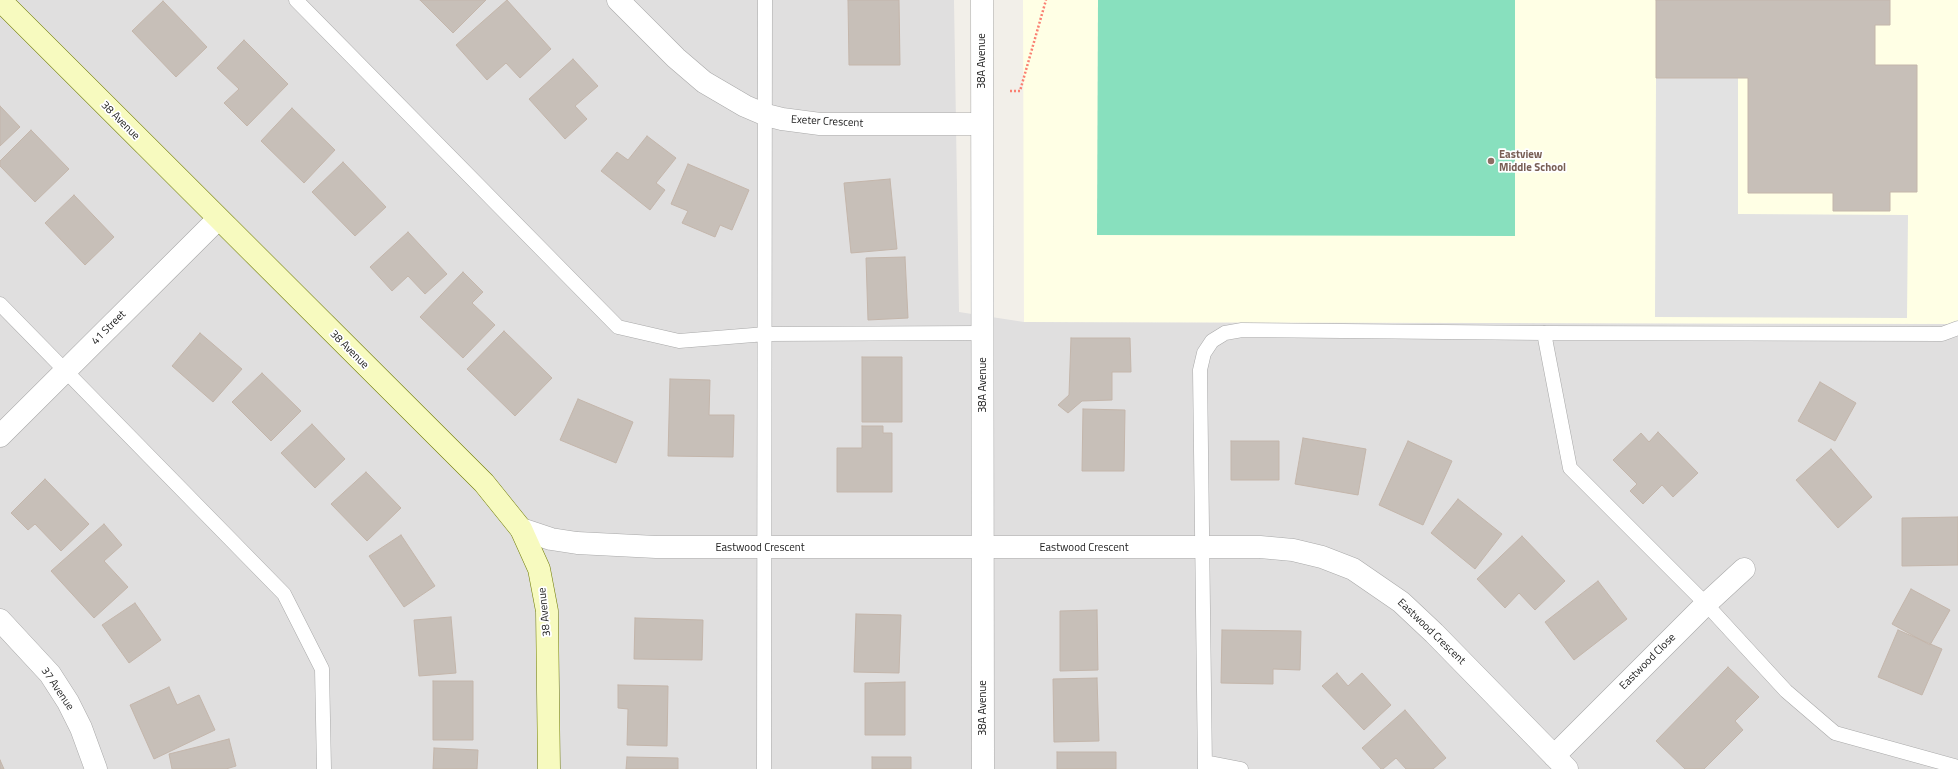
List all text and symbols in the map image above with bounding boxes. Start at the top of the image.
street label: 38A Avenue [975,33,989,89]
street label: 38 Avenue [98,99,142,143]
street label: Exeter Crescent [790,114,864,130]
place label: Eastview Middle School [1499,148,1566,174]
marker: Eastview Middle School [1486,156,1496,166]
street label: 41 Street [89,308,129,348]
street label: 38 Avenue [327,328,371,372]
street label: 38A Avenue [976,357,990,413]
street label: Eastwood Crescent [715,541,805,555]
street label: Eastwood Crescent [1039,541,1129,555]
street label: 38 Avenue [536,587,554,637]
street label: Eastwood Crescent [1394,596,1468,668]
street label: Eastwood Close [1617,631,1679,693]
street label: 37 Avenue [38,665,76,713]
street label: 38A Avenue [976,680,990,736]

